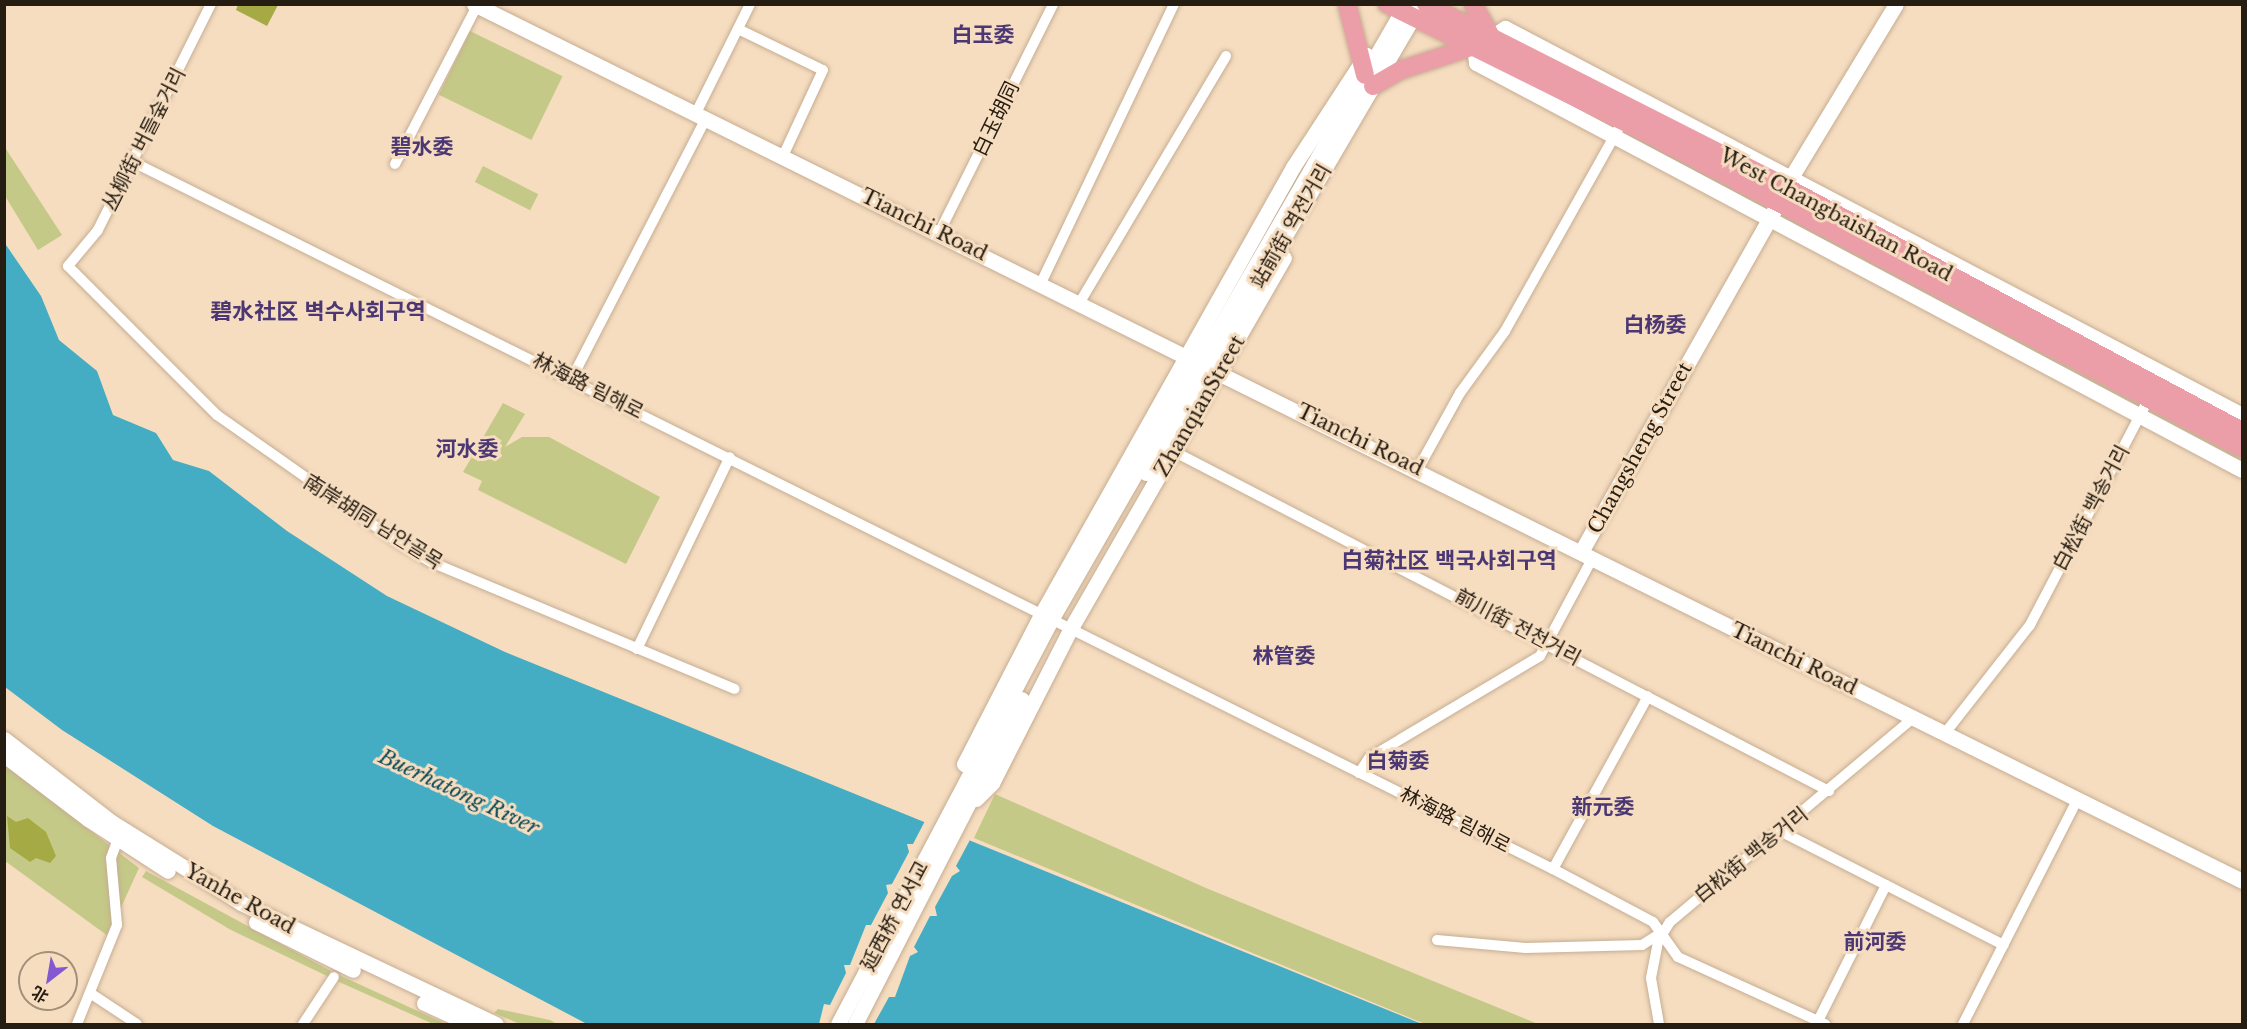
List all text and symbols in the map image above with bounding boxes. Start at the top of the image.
district label: 白玉委 [952,22,1014,48]
street label: 丛柳街 버들숲거리 [98,63,190,215]
street label: 白玉胡同 [968,78,1024,160]
district label: 碧水委 [391,134,453,160]
street label: West Changbaishan Road [1716,143,1956,287]
street label: 站前街 역전거리 [1246,160,1336,292]
street label: Tianchi Road [857,184,991,266]
district label: 碧水社区 벽수사회구역 [210,299,426,325]
district label: 白杨委 [1624,312,1686,338]
street label: ZhanqianStreet [1150,331,1250,481]
street label: 林海路 림해로 [529,348,647,424]
street label: Changsheng Street [1583,358,1697,538]
street label: Tianchi Road [1293,399,1427,481]
district label: 河水委 [436,436,498,462]
street label: 白松街 백송거리 [2048,441,2134,575]
street label: 南岸胡同 남안골목 [299,470,447,574]
district label: 白菊社区 백국사회구역 [1341,548,1557,574]
street label: 前川街 전천거리 [1451,584,1585,670]
street label: Tianchi Road [1727,618,1861,700]
district label: 林管委 [1253,643,1315,669]
water label: Buerhatong River [375,744,543,840]
district label: 白菊委 [1367,748,1429,774]
street label: 林海路 림해로 [1396,782,1514,858]
district label: 新元委 [1572,794,1634,820]
street label: 白松街 백송거리 [1689,802,1813,908]
street label: 延西桥 연서교 [856,857,934,975]
street label: Yanhe Road [181,859,299,939]
district label: 前河委 [1844,929,1906,955]
north arrow [18,951,78,1011]
text: 北 [28,982,52,1007]

